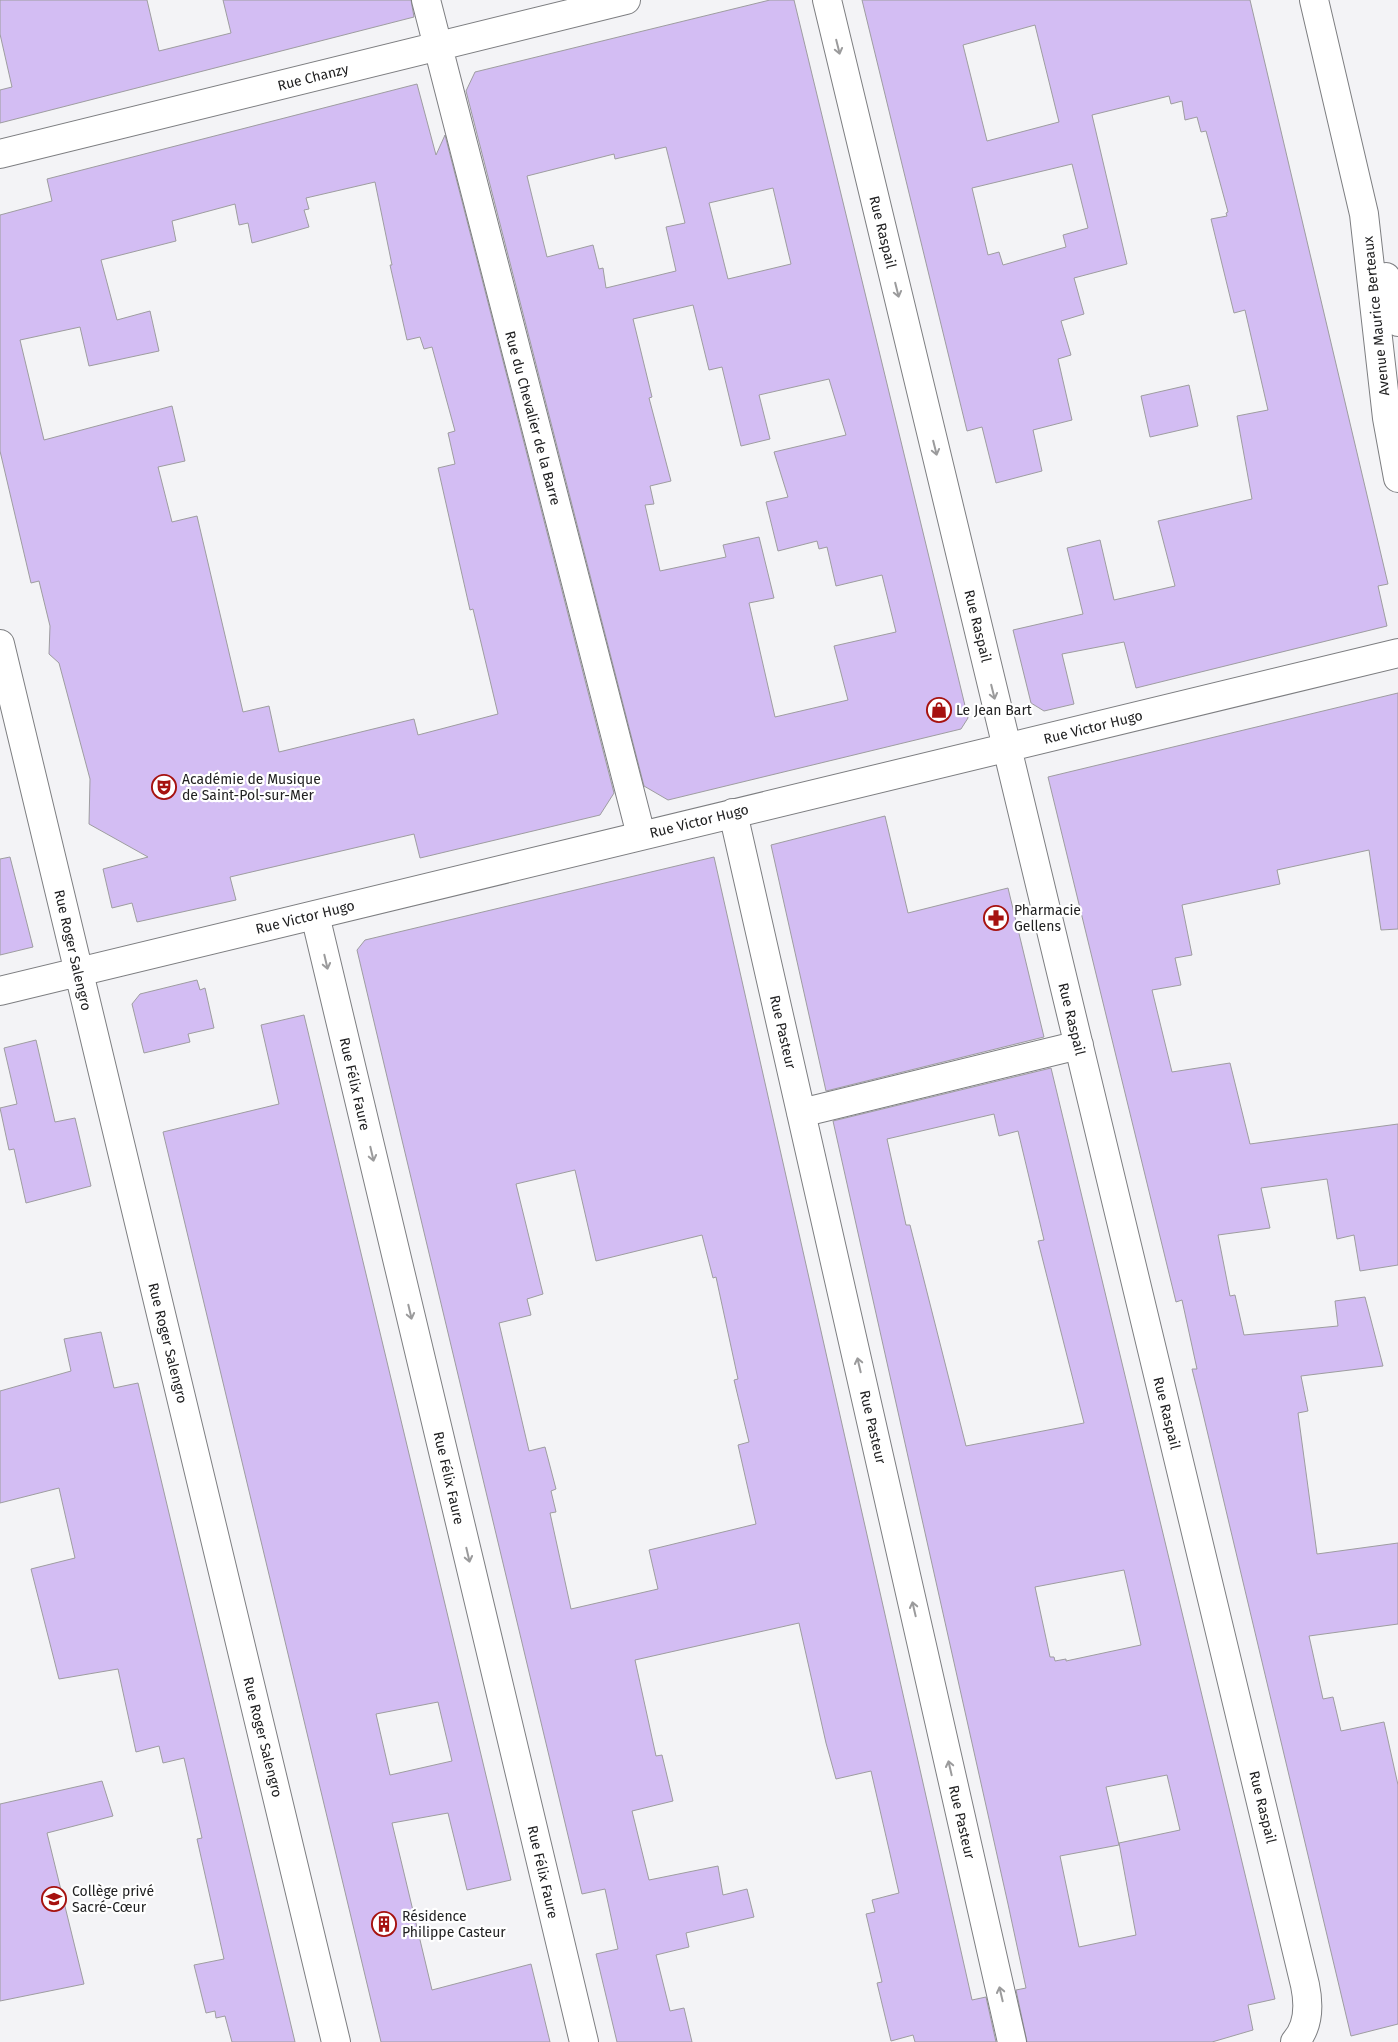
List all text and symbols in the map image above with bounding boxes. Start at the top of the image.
one-way arrow [834,39,843,55]
street label: Rue Chanzy [276,60,351,95]
street label: Rue Raspail [865,194,900,270]
street label: Avenue Maurice Berteaux [1360,235,1393,397]
one-way arrow [893,282,902,298]
street label: Rue du Chevalier de la Barre [501,329,564,507]
one-way arrow [931,440,940,456]
street label: Rue Raspail [960,588,995,664]
one-way arrow [989,683,998,699]
shop icon: Le Jean Bart [926,697,952,723]
place label: Le Jean Bart [956,702,1033,719]
street label: Rue Victor Hugo [1042,707,1144,748]
place label: Académie de Musique de Saint-Pol-sur-Mer [182,771,321,804]
theatre icon: Académie de Musique de Saint-Pol-sur-Mer [151,774,177,800]
street label: Rue Victor Hugo [648,801,750,842]
street label: Rue Roger Salengro [50,888,95,1012]
street label: Rue Victor Hugo [254,897,356,938]
place label: Pharmacie Gellens [1014,902,1081,935]
pharmacy icon: Pharmacie Gellens [983,905,1009,931]
one-way arrow [322,953,331,969]
street label: Rue Raspail [1054,981,1089,1057]
street label: Rue Pasteur [766,993,799,1071]
street label: Rue Félix Faure [336,1036,373,1132]
one-way arrow [368,1146,377,1162]
street label: Rue Roger Salengro [144,1281,191,1405]
one-way arrow [406,1304,415,1320]
one-way arrow [854,1358,863,1374]
street label: Rue Raspail [1149,1375,1184,1451]
street label: Rue Pasteur [856,1388,889,1466]
street label: Rue Félix Faure [430,1430,467,1526]
one-way arrow [464,1547,473,1563]
one-way arrow [909,1602,918,1618]
street label: Rue Roger Salengro [239,1675,286,1799]
one-way arrow [945,1760,954,1776]
street label: Rue Raspail [1245,1769,1280,1845]
street label: Rue Pasteur [945,1783,978,1861]
street label: Rue Félix Faure [524,1824,561,1920]
place label: Collège privé Sacré-Cœur [72,1883,154,1916]
school or university icon: Collège privé Sacré-Cœur [41,1886,67,1912]
place label: Résidence Philippe Casteur [402,1908,506,1941]
building icon: Résidence Philippe Casteur [371,1911,397,1937]
one-way arrow [996,1987,1005,2003]

